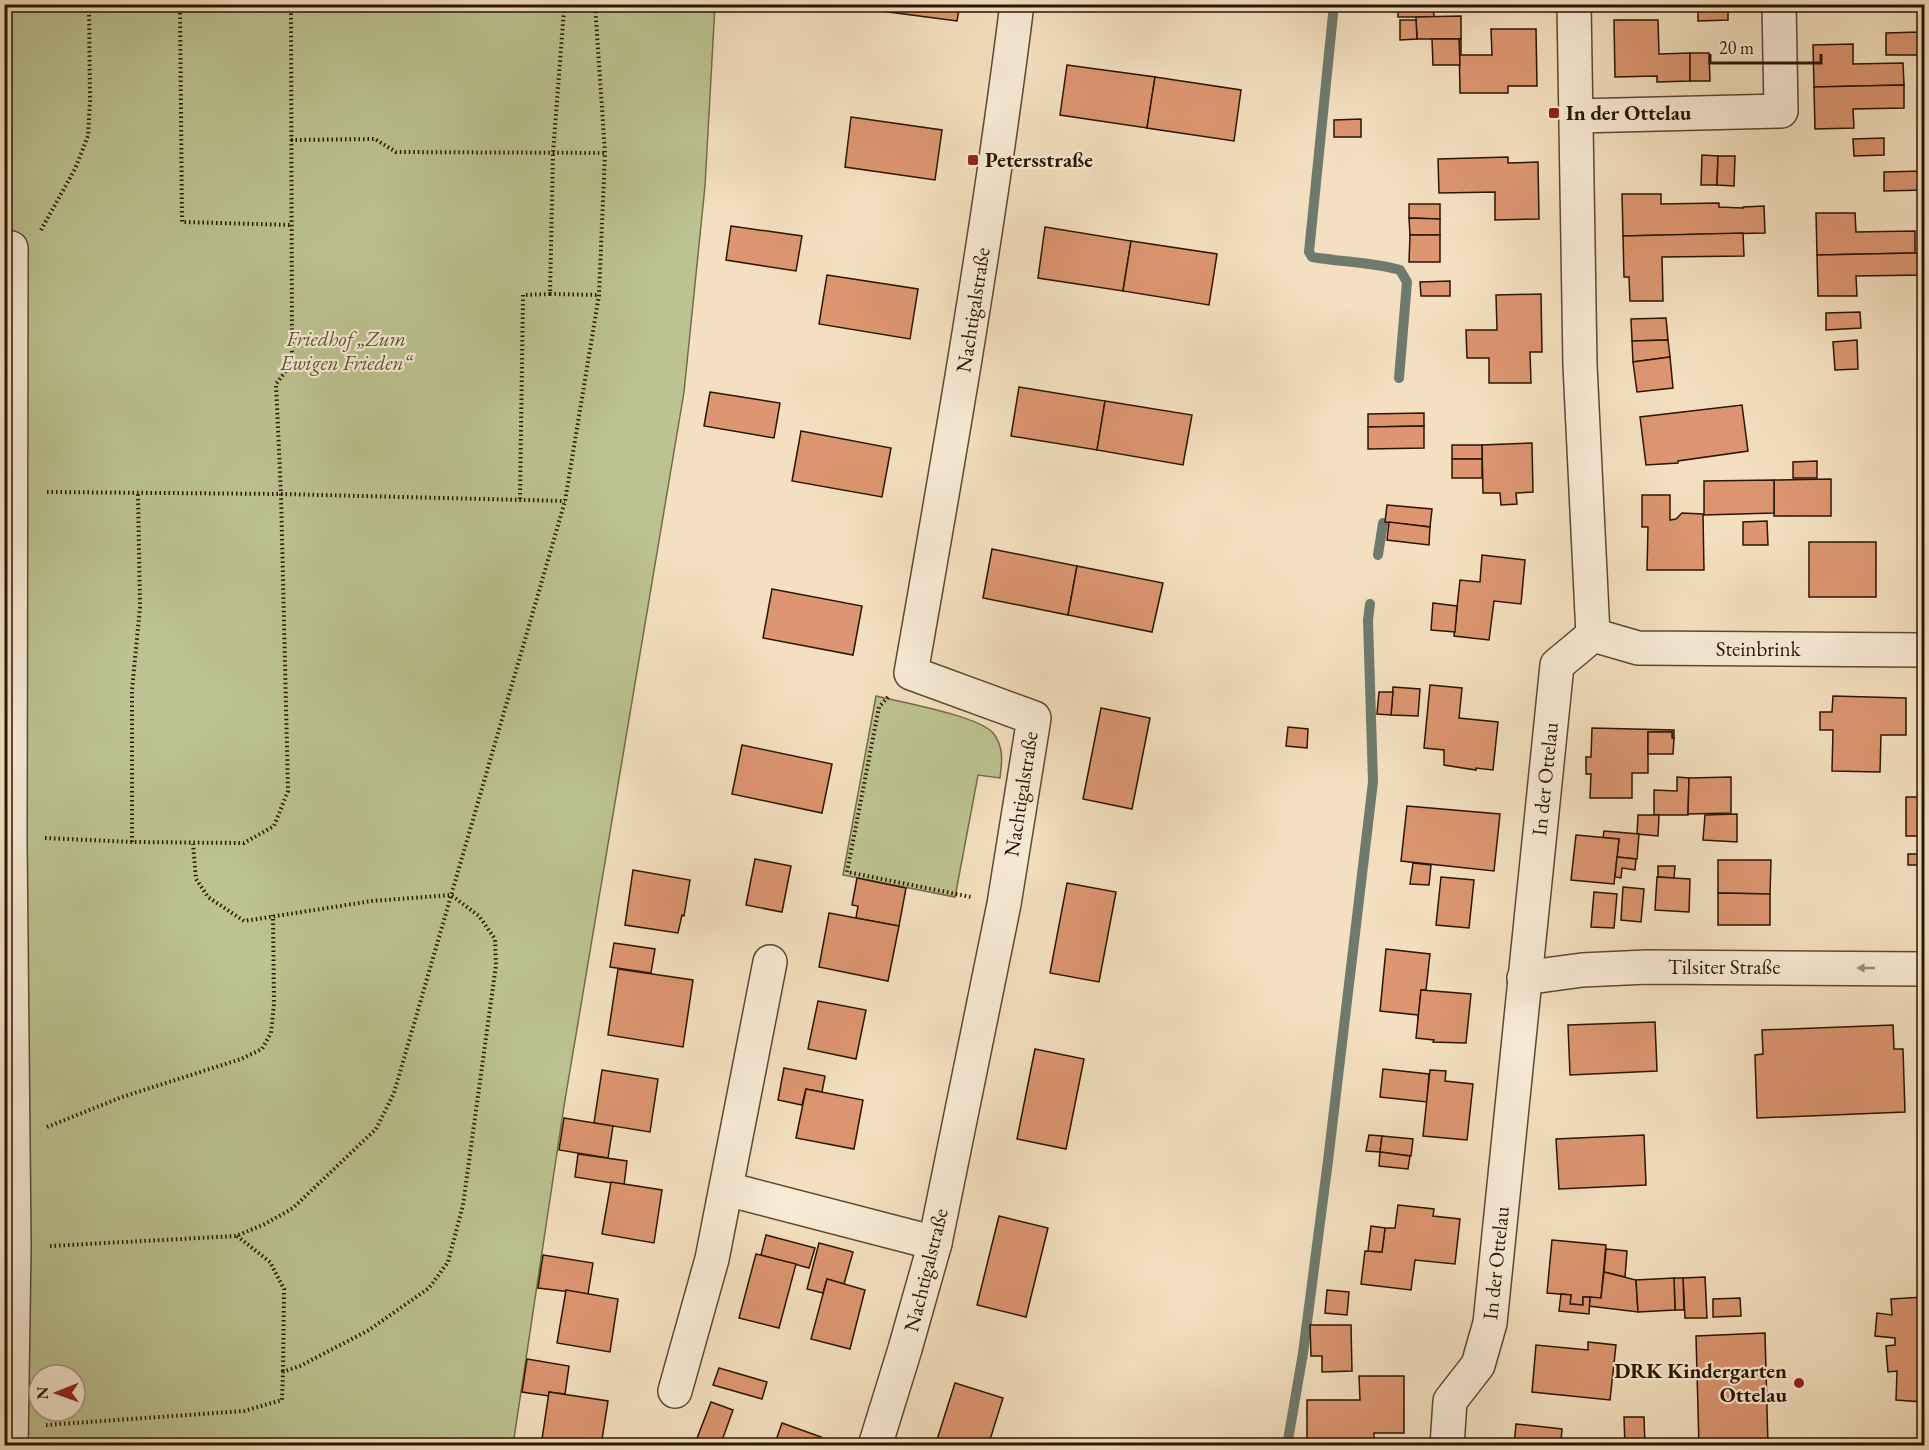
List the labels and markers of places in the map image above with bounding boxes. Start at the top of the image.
place label: In der Ottelau [1566,99,1692,126]
marker: In der Ottelau [1547,106,1561,120]
place label: Petersstraße [985,146,1093,173]
marker: Petersstraße [966,153,980,167]
place label: DRK Kindergarten Ottelau [1614,1357,1787,1408]
marker: DRK Kindergarten Ottelau [1792,1376,1806,1390]

